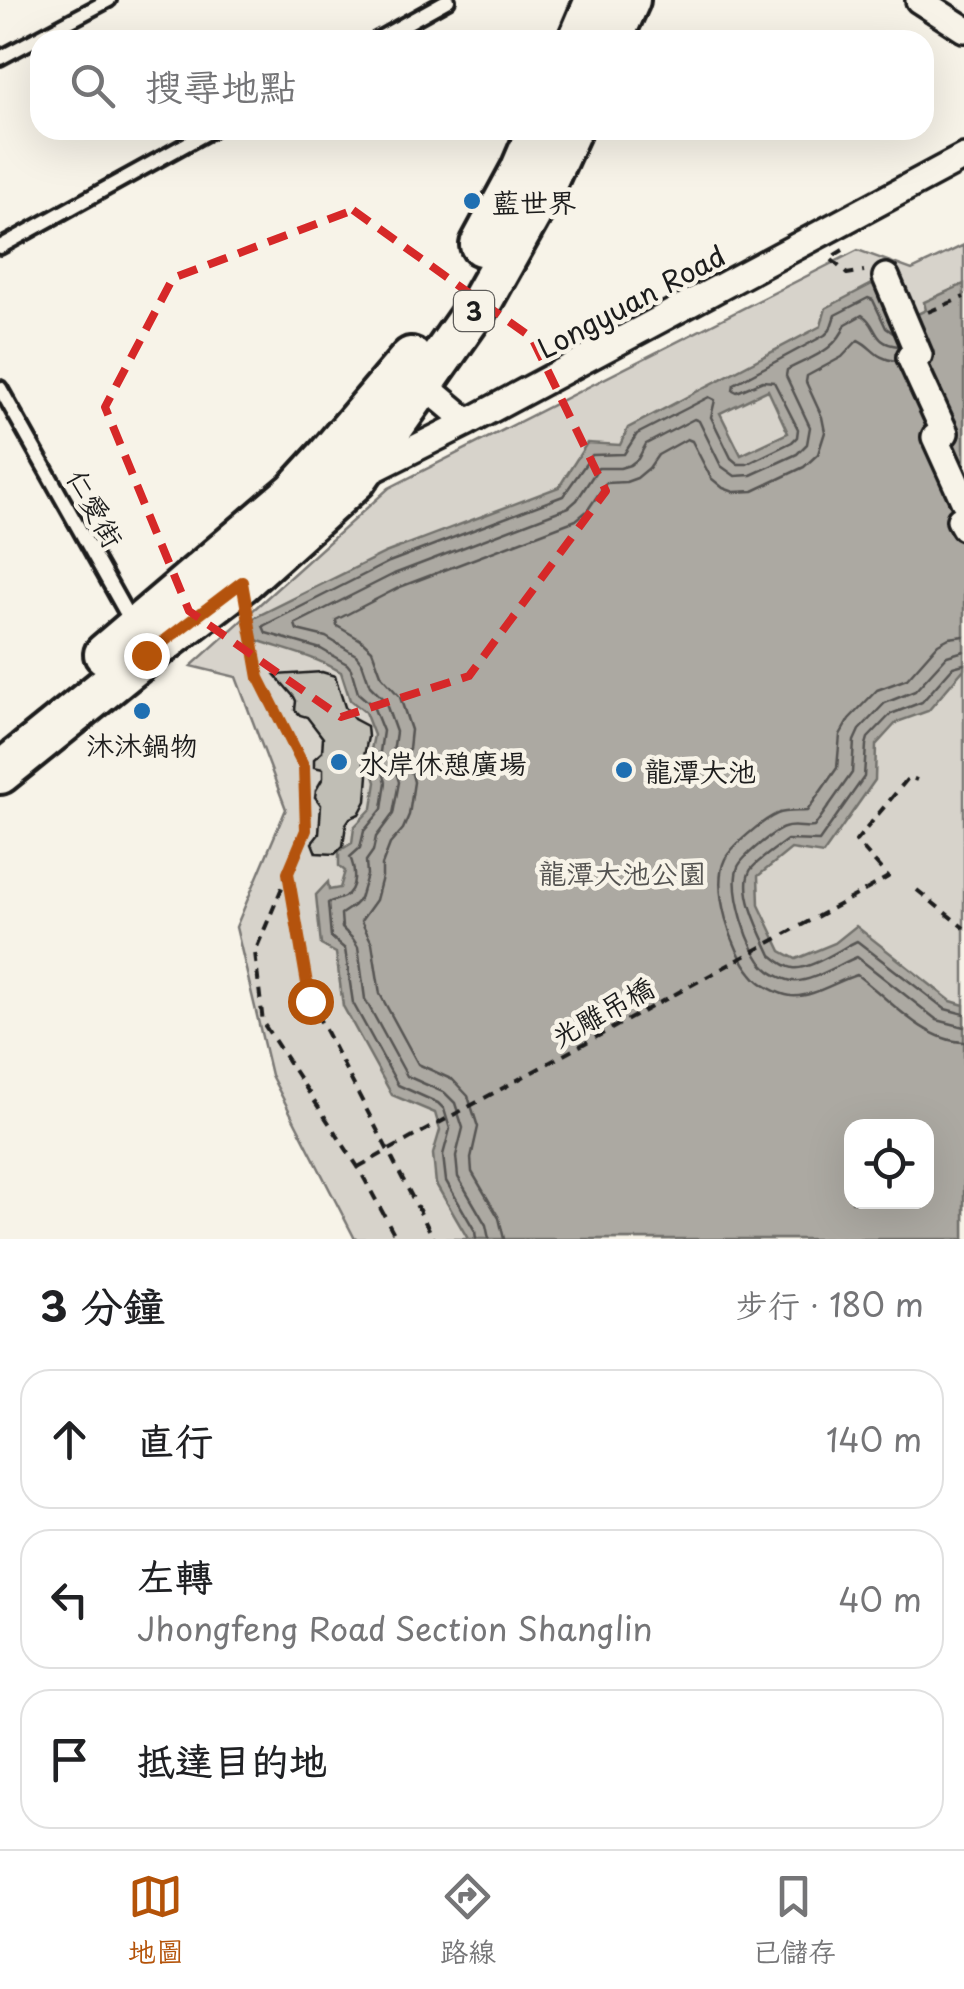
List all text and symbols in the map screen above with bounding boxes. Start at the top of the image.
search box [30,30,934,140]
text: 搜尋地點 [145,57,297,114]
icon: search [65,58,120,113]
place label: 藍世界 [492,180,576,223]
marker: 藍世界 [461,190,483,212]
street label: Longyuan Road [529,233,733,369]
road number: 3 [454,291,494,331]
street label: 仁愛街 [57,461,135,555]
route end [124,633,170,679]
marker: 沐沐鍋物 [131,700,153,722]
place label: 沐沐鍋物 [86,723,198,766]
place label: 水岸休憩廣場 [359,741,527,784]
place label: 龍潭大池 [644,749,756,792]
marker: 水岸休憩廣場 [328,751,350,773]
marker: 龍潭大池 [613,759,635,781]
park label: 龍潭大池公園 [538,851,706,894]
street label: 光雕吊橋 [543,965,661,1057]
route start [288,979,334,1025]
map controls [844,1119,934,1209]
button: locate [844,1119,934,1209]
text: 3 分鐘 [40,1273,165,1336]
text: 步行 · 180 m [736,1280,924,1328]
text: 直行 [137,1411,213,1468]
icon: ahead [42,1412,97,1467]
text: 140 m [826,1415,922,1463]
text: 左轉 [137,1547,213,1604]
icon: left [42,1572,97,1627]
text: 40 m [838,1575,922,1623]
text: Jhongfeng Road Section Shanglin [137,1604,653,1652]
text: 抵達目的地 [137,1731,327,1788]
icon: arrive [42,1732,97,1787]
tab: 地圖 [128,1869,184,1972]
tab: 路線 [440,1869,496,1972]
tab: 已儲存 [752,1869,836,1972]

